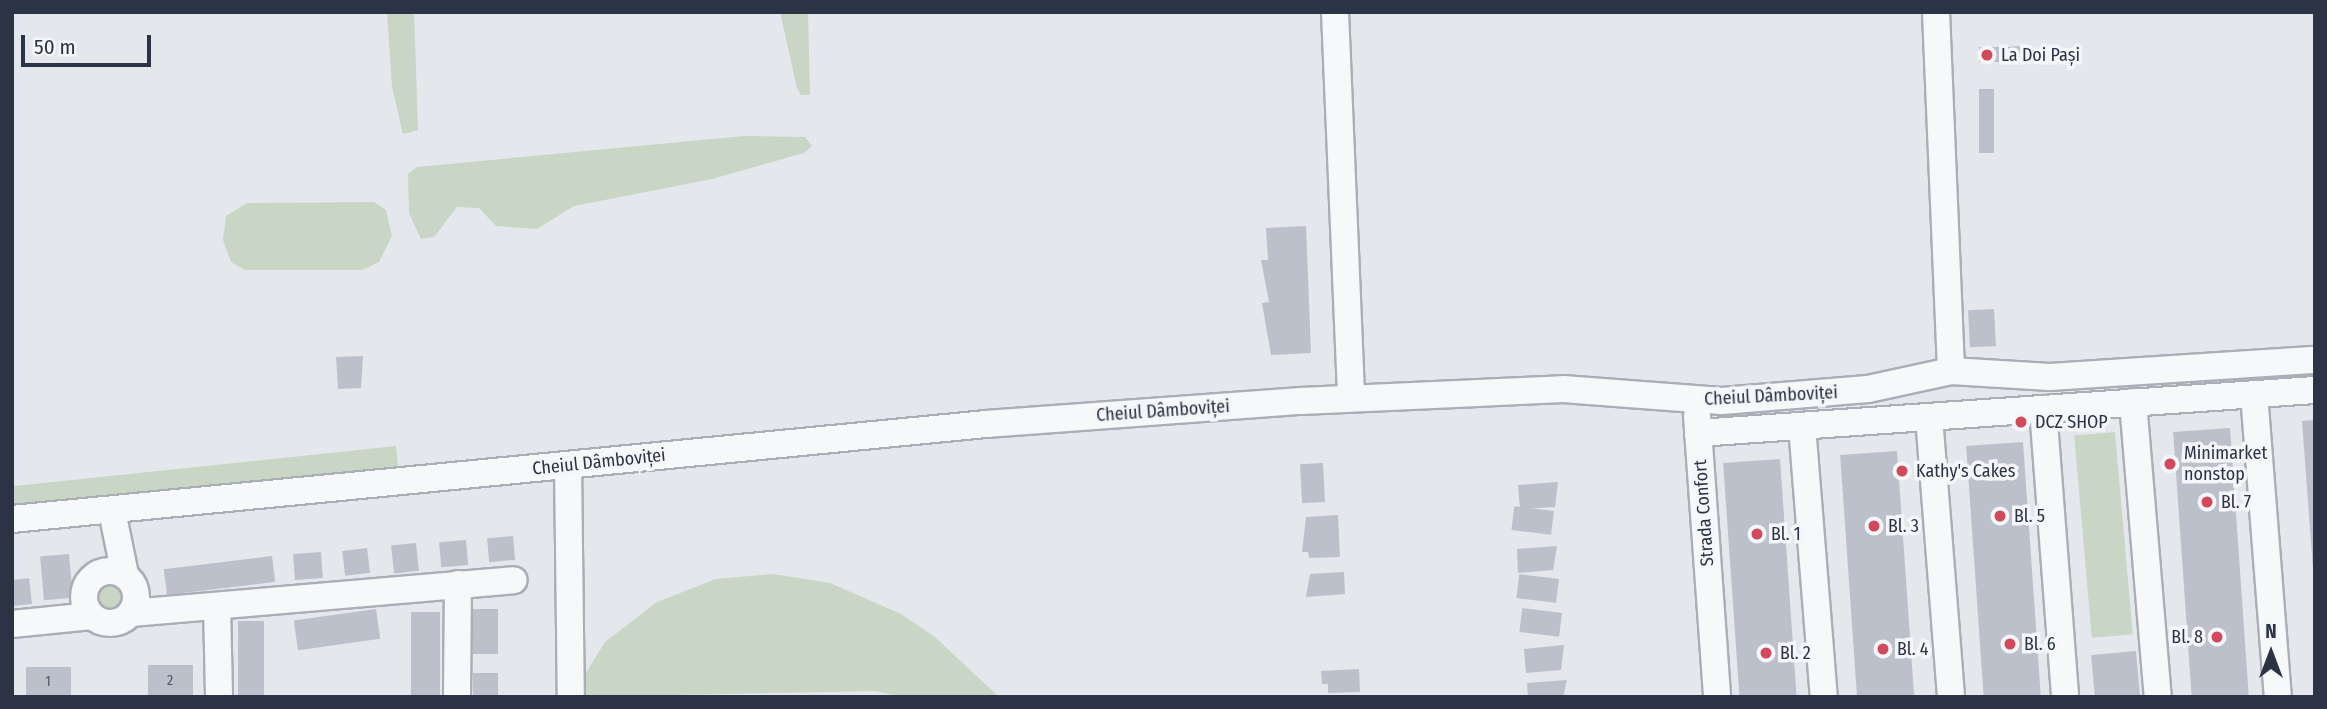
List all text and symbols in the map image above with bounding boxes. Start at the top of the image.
scale bar [24,21,154,65]
text: 50 m [34,34,76,60]
place label: La Doi Pași [2001,44,2080,66]
marker: La Doi Pași [1979,47,1995,63]
street label: Cheiul Dâmboviței [1704,382,1838,410]
street label: Cheiul Dâmboviței [1096,396,1230,426]
place label: DCZ SHOP [2035,411,2108,433]
marker: DCZ SHOP [2013,414,2029,430]
place label: Minimarket nonstop [2184,443,2267,486]
street label: Cheiul Dâmboviței [531,444,667,480]
marker: Minimarket nonstop [2162,456,2178,472]
street label: Strada Confort [1690,459,1718,567]
place label: Kathy's Cakes [1916,460,2015,482]
marker: Kathy's Cakes [1894,463,1910,479]
place label: Bl. 7 [2221,491,2251,513]
marker: Bl. 7 [2199,494,2215,510]
place label: Bl. 5 [2014,505,2045,527]
marker: Bl. 5 [1992,508,2008,524]
place label: Bl. 3 [1888,515,1919,537]
marker: Bl. 3 [1866,518,1882,534]
place label: Bl. 1 [1771,523,1801,545]
marker: Bl. 1 [1749,526,1765,542]
north arrow [2236,618,2306,688]
text: N [2265,620,2277,643]
place label: Bl. 8 [2171,626,2203,648]
marker: Bl. 8 [2209,629,2225,645]
place label: Bl. 6 [2024,633,2056,655]
marker: Bl. 6 [2002,636,2018,652]
place label: Bl. 4 [1897,638,1928,660]
marker: Bl. 4 [1875,641,1891,657]
place label: Bl. 2 [1780,642,1811,664]
marker: Bl. 2 [1758,645,1774,661]
house number: 2 [167,673,173,689]
house number: 1 [45,674,51,690]

